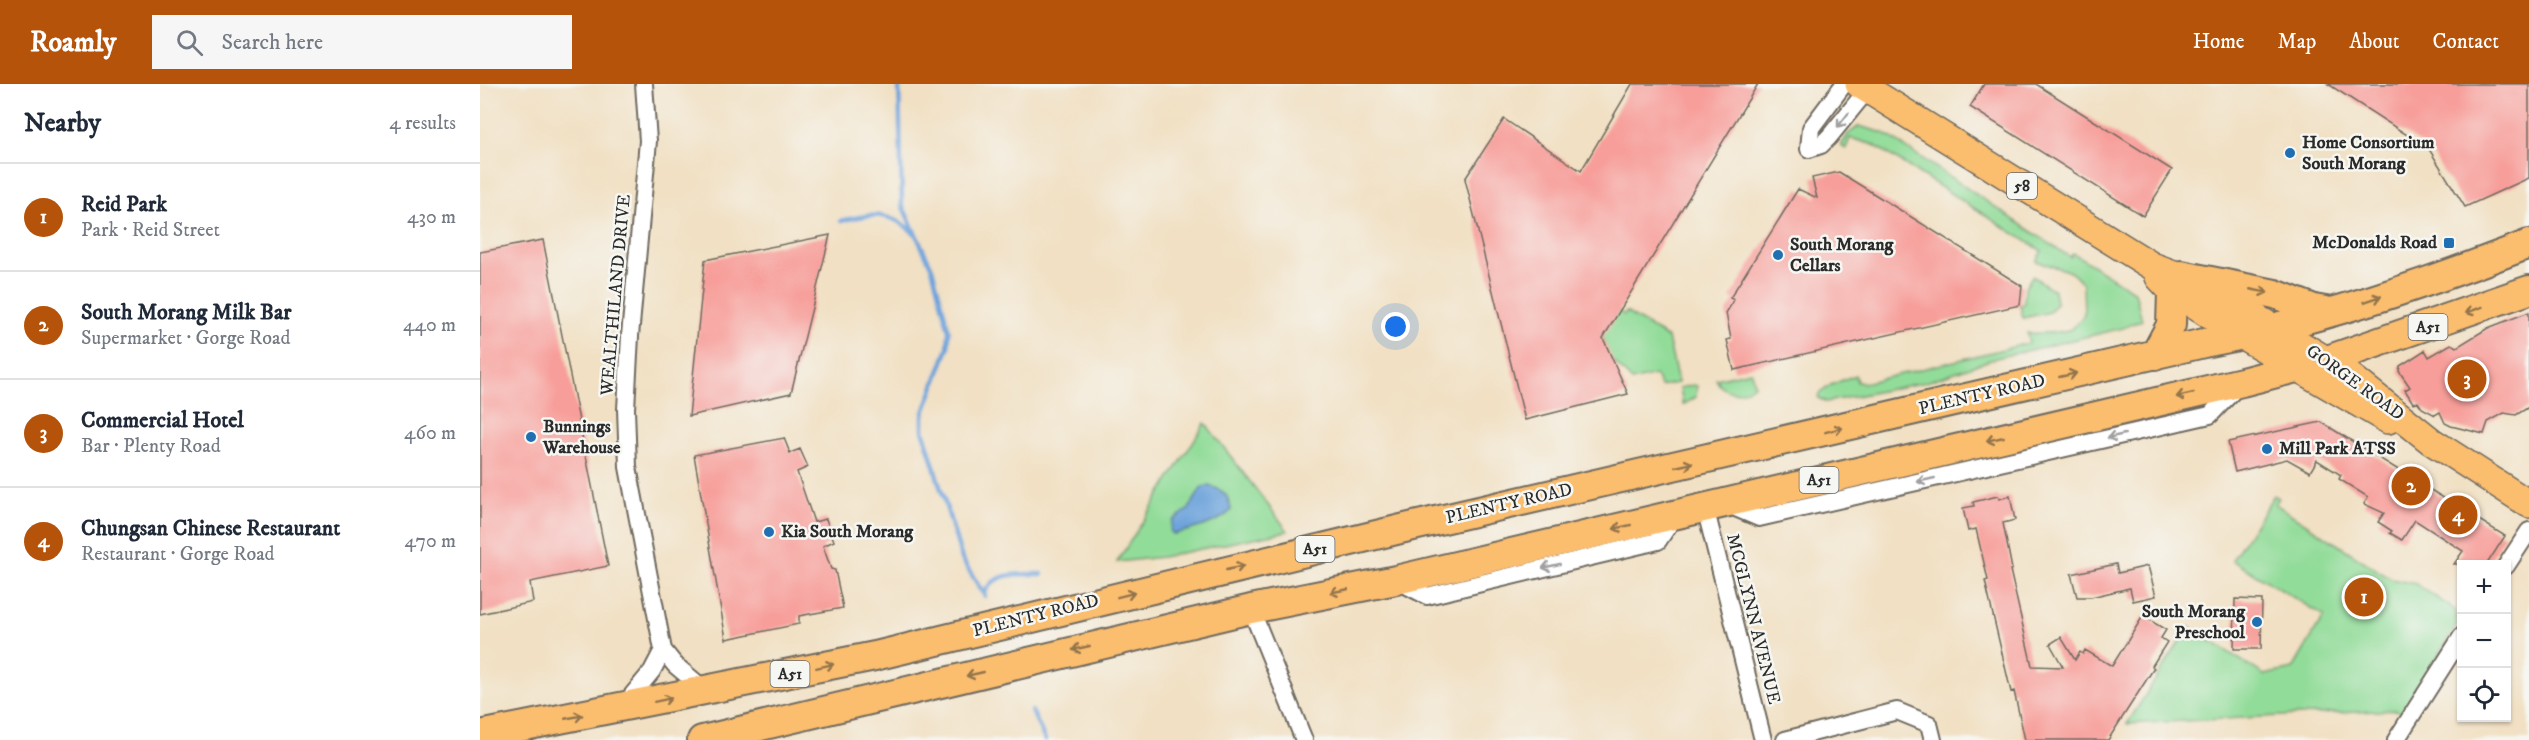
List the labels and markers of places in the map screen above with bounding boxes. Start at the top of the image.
place label: Home Consortium South Morang [2302,132,2435,175]
marker: Home Consortium South Morang [2283,146,2297,160]
place label: McDonalds Road [2312,232,2438,254]
place label: South Morang Cellars [1790,234,1895,277]
marker: McDonalds Road [2442,236,2456,250]
marker: South Morang Cellars [1771,248,1785,262]
pin: 3 [2448,356,2486,402]
place label: Bunnings Warehouse [542,416,621,459]
marker: Bunnings Warehouse [524,430,538,444]
place label: Mill Park ATSS [2279,438,2396,460]
marker: Mill Park ATSS [2260,442,2274,456]
pin: 2 [2392,464,2430,508]
pin: 4 [2438,492,2478,538]
place label: Kia South Morang [781,521,914,543]
marker: Kia South Morang [762,525,776,539]
pin: 1 [2344,574,2384,620]
place label: South Morang Preschool [2142,601,2246,644]
marker: South Morang Preschool [2250,615,2264,629]

